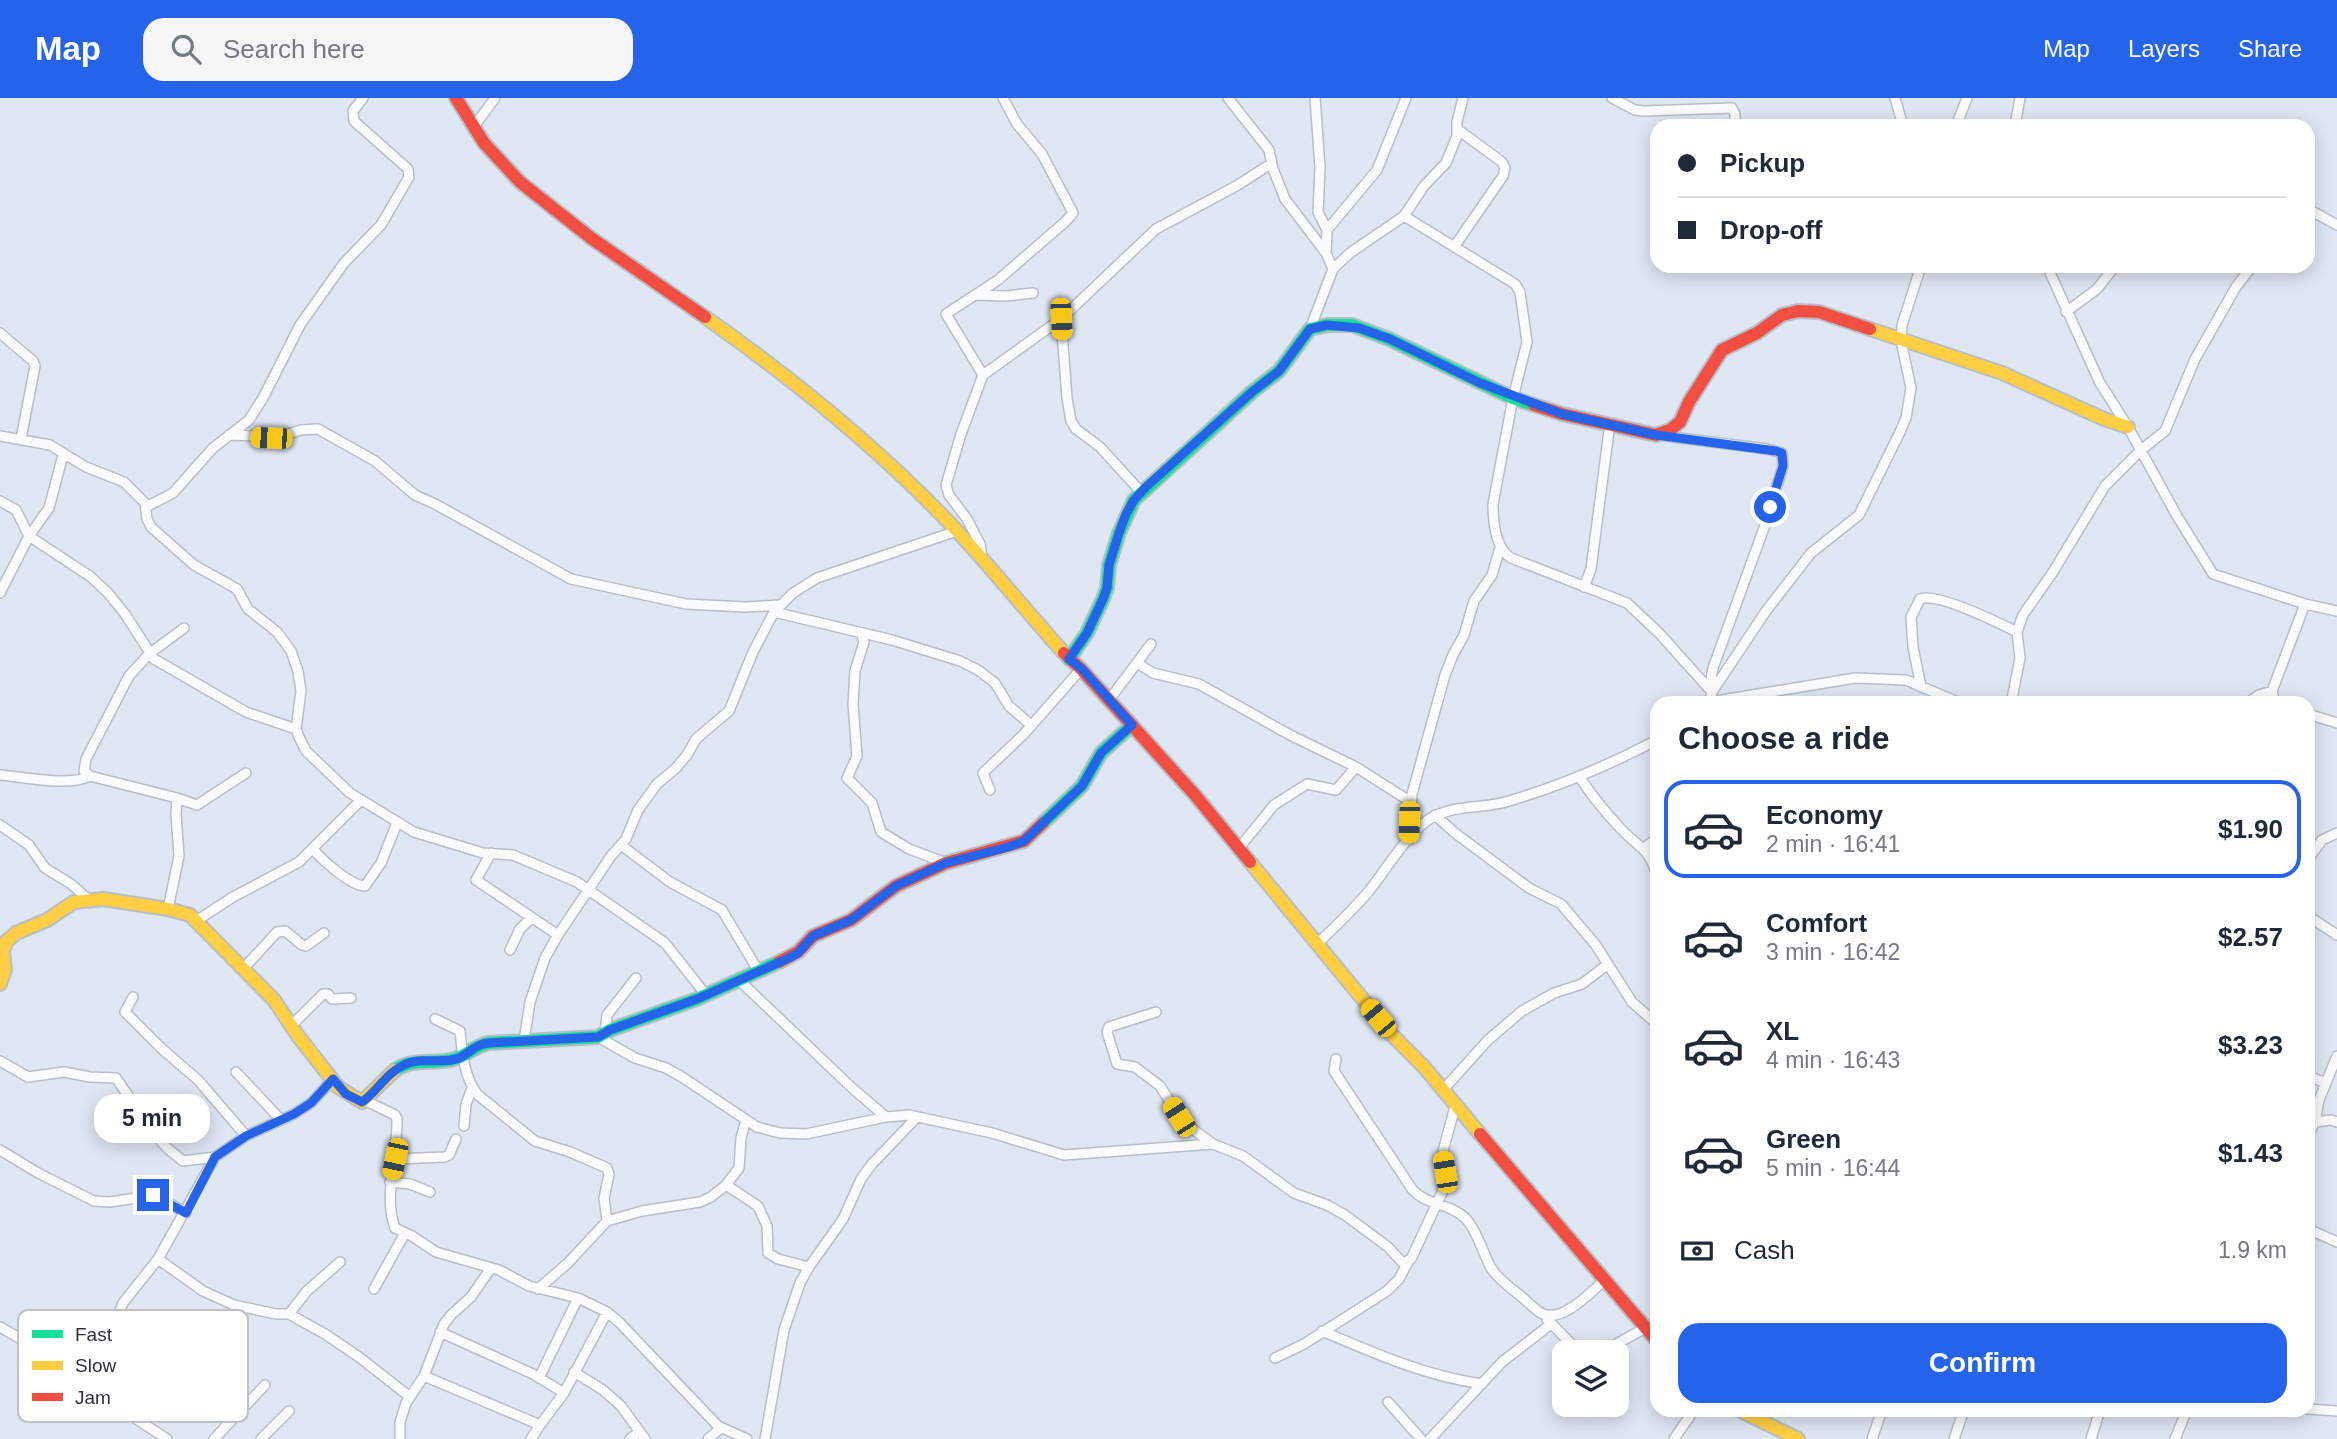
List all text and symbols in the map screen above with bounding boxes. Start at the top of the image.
search box [143,18,633,81]
text: Map [35,30,101,67]
icon: search [167,30,205,68]
text: Search here [223,34,365,64]
text: Map [2043,35,2090,62]
text: Layers [2128,35,2200,62]
text: Share [2238,35,2302,62]
text: Pickup [1720,148,1805,178]
text: Drop-off [1720,215,1823,245]
car [1050,297,1073,341]
car [250,427,293,449]
route start [1754,491,1786,523]
text: Choose a ride [1678,720,1890,756]
icon: car [1682,798,1745,861]
text: Economy [1766,800,1883,830]
car [1398,801,1421,843]
text: $1.90 [2218,814,2283,844]
text: 2 min · 16:41 [1766,831,1900,857]
icon: car [1682,906,1745,969]
text: Comfort [1766,908,1867,938]
text: $2.57 [2218,922,2283,952]
text: 3 min · 16:42 [1766,939,1900,965]
car [1357,995,1400,1041]
icon: car [1682,1014,1745,1077]
text: XL [1766,1016,1799,1046]
text: $3.23 [2218,1030,2283,1060]
text: 4 min · 16:43 [1766,1047,1900,1073]
callout: 5 min [95,1094,211,1142]
car [1159,1094,1200,1140]
text: 5 min [122,1105,182,1131]
icon: car [1682,1122,1745,1185]
text: Green [1766,1124,1841,1154]
car [381,1136,410,1182]
text: $1.43 [2218,1138,2283,1168]
car [1432,1150,1459,1194]
text: 5 min · 16:44 [1766,1155,1900,1181]
route end [137,1179,169,1211]
icon: cash [1678,1232,1716,1270]
text: Cash [1734,1235,1795,1265]
text: 1.9 km [2218,1237,2287,1263]
legend [18,1310,248,1422]
button: Confirm [1678,1323,2287,1403]
text: Fast [75,1324,113,1345]
map controls [1552,1340,1629,1417]
button: layers [1552,1340,1629,1417]
text: Slow [75,1355,116,1376]
text: Jam [75,1387,111,1408]

